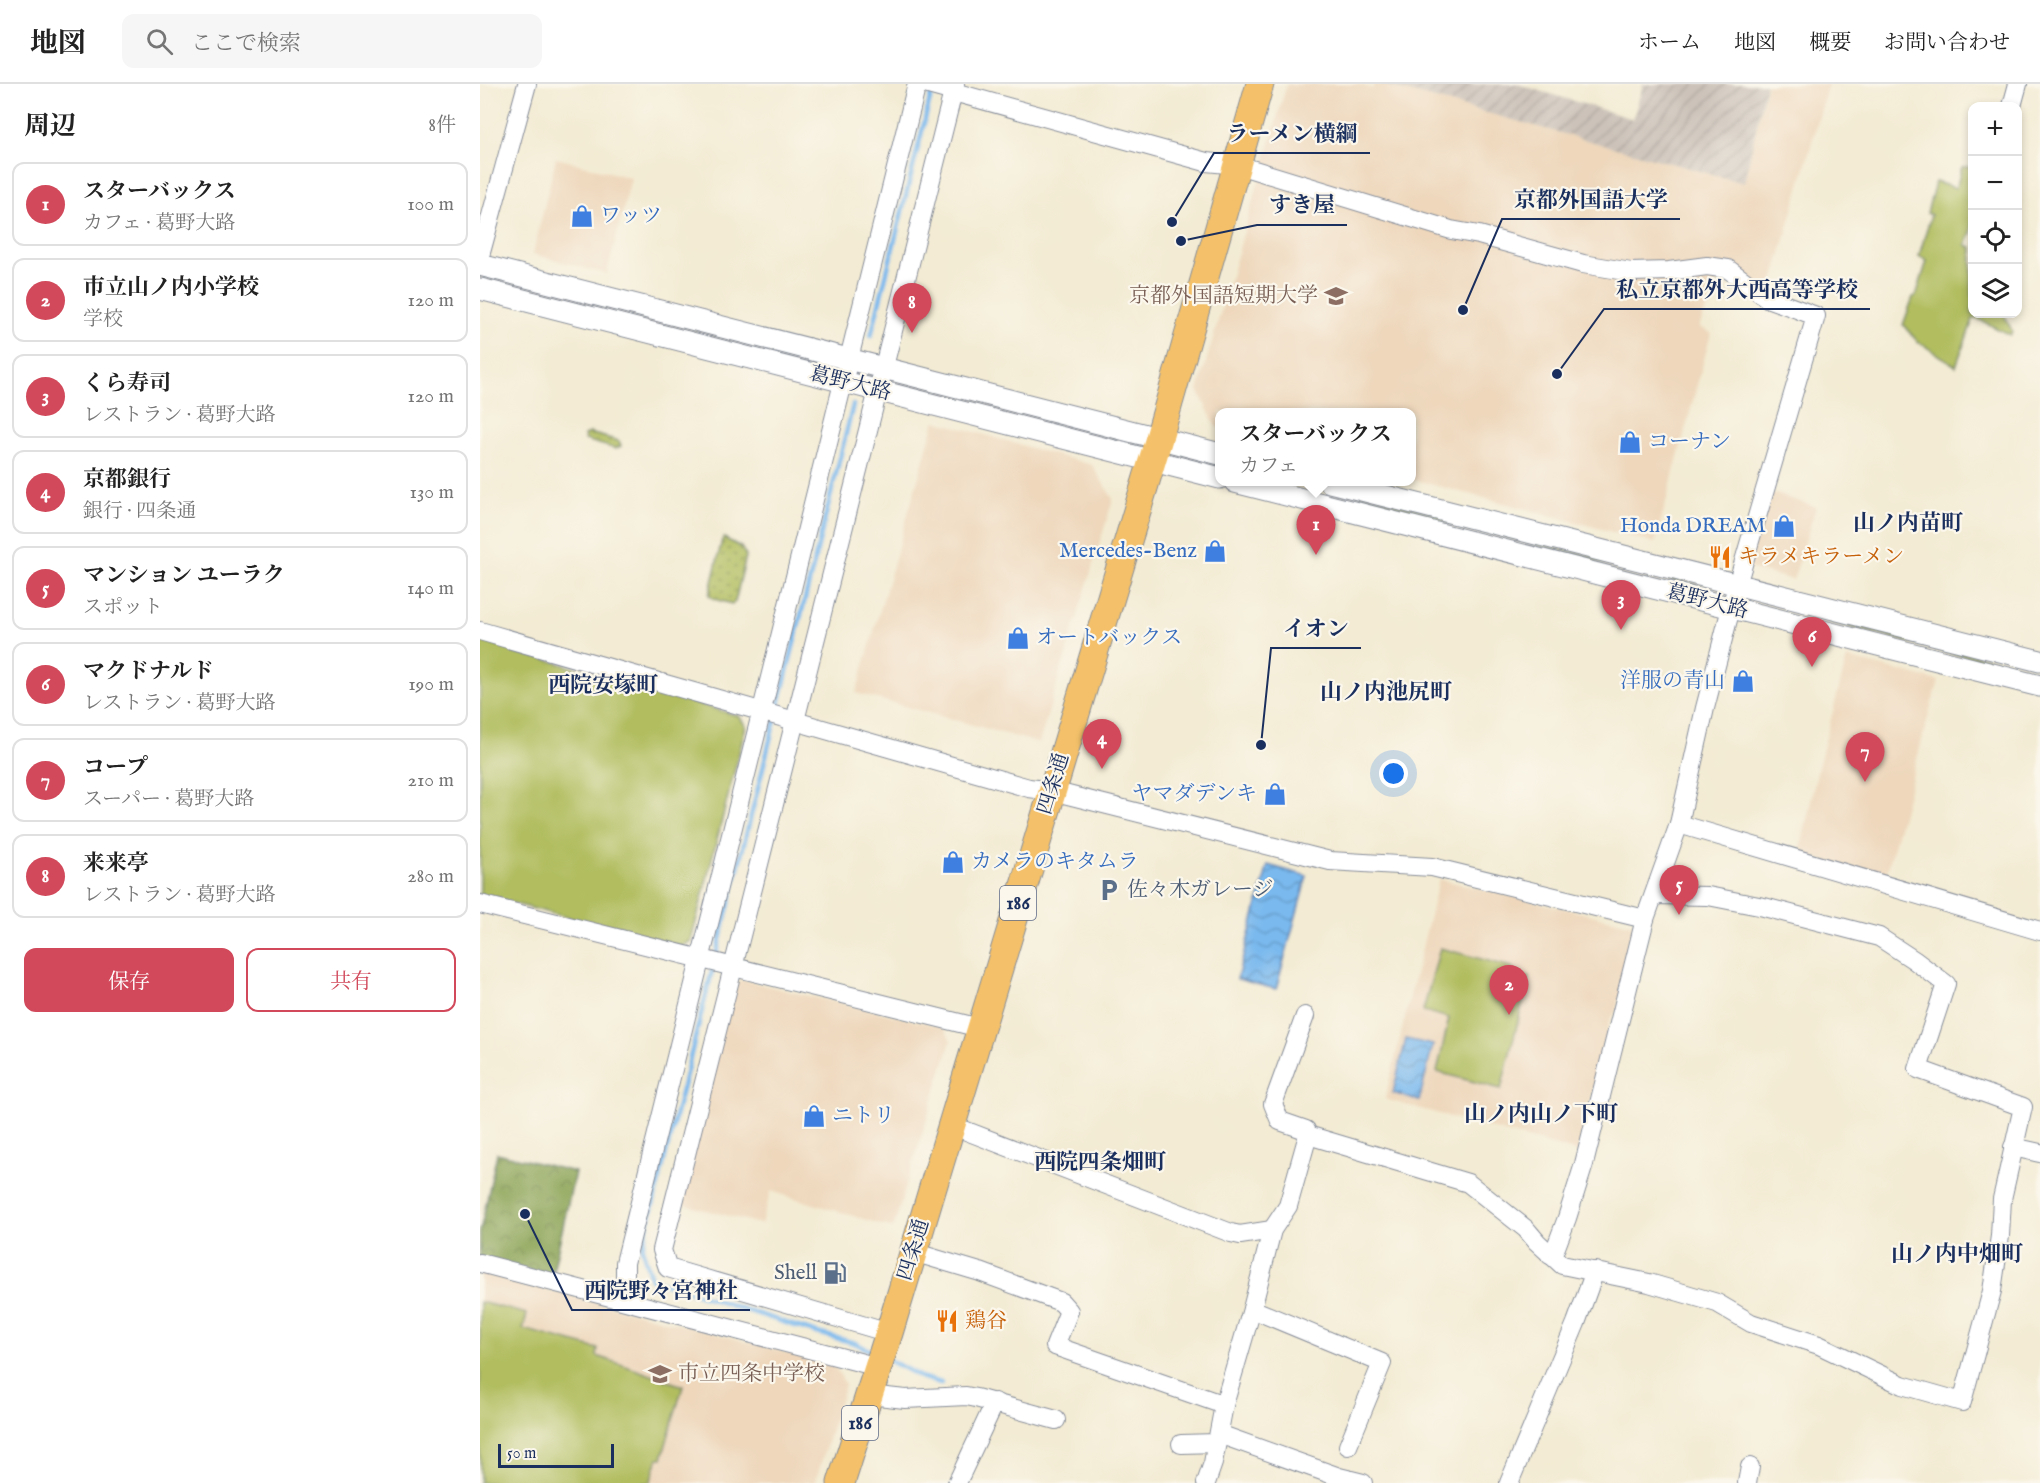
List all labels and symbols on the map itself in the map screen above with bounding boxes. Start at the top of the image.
callout: ラーメン横綱 [1214,113,1370,153]
text: ラーメン横綱 [1227,121,1357,149]
callout: 京都外国語大学 [1502,179,1680,219]
callout: すき屋 [1257,185,1347,225]
text: 京都外国語大学 [1514,187,1668,215]
text: すき屋 [1269,192,1335,220]
shop icon: ワッツ [569,203,595,229]
place label: ワッツ [600,203,662,230]
callout: 私立京都外大西高等学校 [1604,269,1870,309]
text: 私立京都外大西高等学校 [1616,277,1858,305]
place label: 京都外国語短期大学 [1129,283,1318,310]
school or university icon: 京都外国語短期大学 [1323,283,1349,309]
pin: 8 [892,284,932,333]
street label: 葛野大路 [806,361,894,407]
shop icon: コーナン [1617,429,1643,455]
place label: コーナン [1648,429,1731,456]
pin: 1 [1296,506,1336,555]
district label: 山ノ内苗町 [1853,510,1963,538]
place label: Honda DREAM [1620,513,1766,540]
shop icon: Honda DREAM [1771,513,1797,539]
place label: Mercedes-Benz [1059,538,1197,565]
shop icon: Mercedes-Benz [1202,538,1228,564]
restaurant icon: キラメキラーメン [1707,544,1733,570]
place label: キラメキラーメン [1738,544,1904,571]
street label: 葛野大路 [1663,579,1751,625]
pin: 3 [1602,580,1640,630]
callout: イオン [1271,608,1361,648]
text: イオン [1283,616,1349,644]
pin: 6 [1792,618,1832,667]
shop icon: オートバックス [1005,625,1031,651]
place label: オートバックス [1036,625,1182,652]
place label: 洋服の青山 [1620,668,1725,695]
shop icon: 洋服の青山 [1730,668,1756,694]
district label: 西院安塚町 [548,672,658,700]
district label: 山ノ内池尻町 [1320,679,1452,707]
pin: 4 [1082,720,1122,769]
pin: 7 [1846,732,1884,782]
street label: 四条通 [1032,750,1076,818]
your location [1379,759,1408,788]
place label: ヤマダデンキ [1131,781,1257,808]
shop icon: ヤマダデンキ [1262,781,1288,807]
shop icon: カメラのキタムラ [940,849,966,875]
place label: カメラのキタムラ [971,849,1139,876]
pin: 5 [1660,866,1698,915]
parking icon: 佐々木ガレージ [1096,877,1122,903]
place label: 佐々木ガレージ [1127,877,1274,904]
road number: 186 [1000,886,1036,920]
pin: 2 [1490,966,1528,1015]
district label: 山ノ内山ノ下町 [1464,1101,1618,1129]
shop icon: ニトリ [801,1103,827,1129]
place label: ニトリ [832,1103,895,1130]
district label: 西院四条畑町 [1034,1149,1166,1177]
street label: 四条通 [892,1216,936,1284]
district label: 山ノ内中畑町 [1891,1241,2023,1269]
place label: Shell [774,1260,817,1287]
fuel station icon: Shell [822,1260,848,1286]
callout: 西院野々宮神社 [572,1270,750,1310]
text: 西院野々宮神社 [584,1278,738,1306]
restaurant icon: 鶏谷 [934,1308,960,1334]
place label: 鶏谷 [965,1308,1007,1335]
school or university icon: 市立四条中学校 [647,1361,673,1387]
place label: 市立四条中学校 [678,1361,825,1388]
road number: 186 [842,1406,878,1440]
scale bar [498,1441,614,1468]

